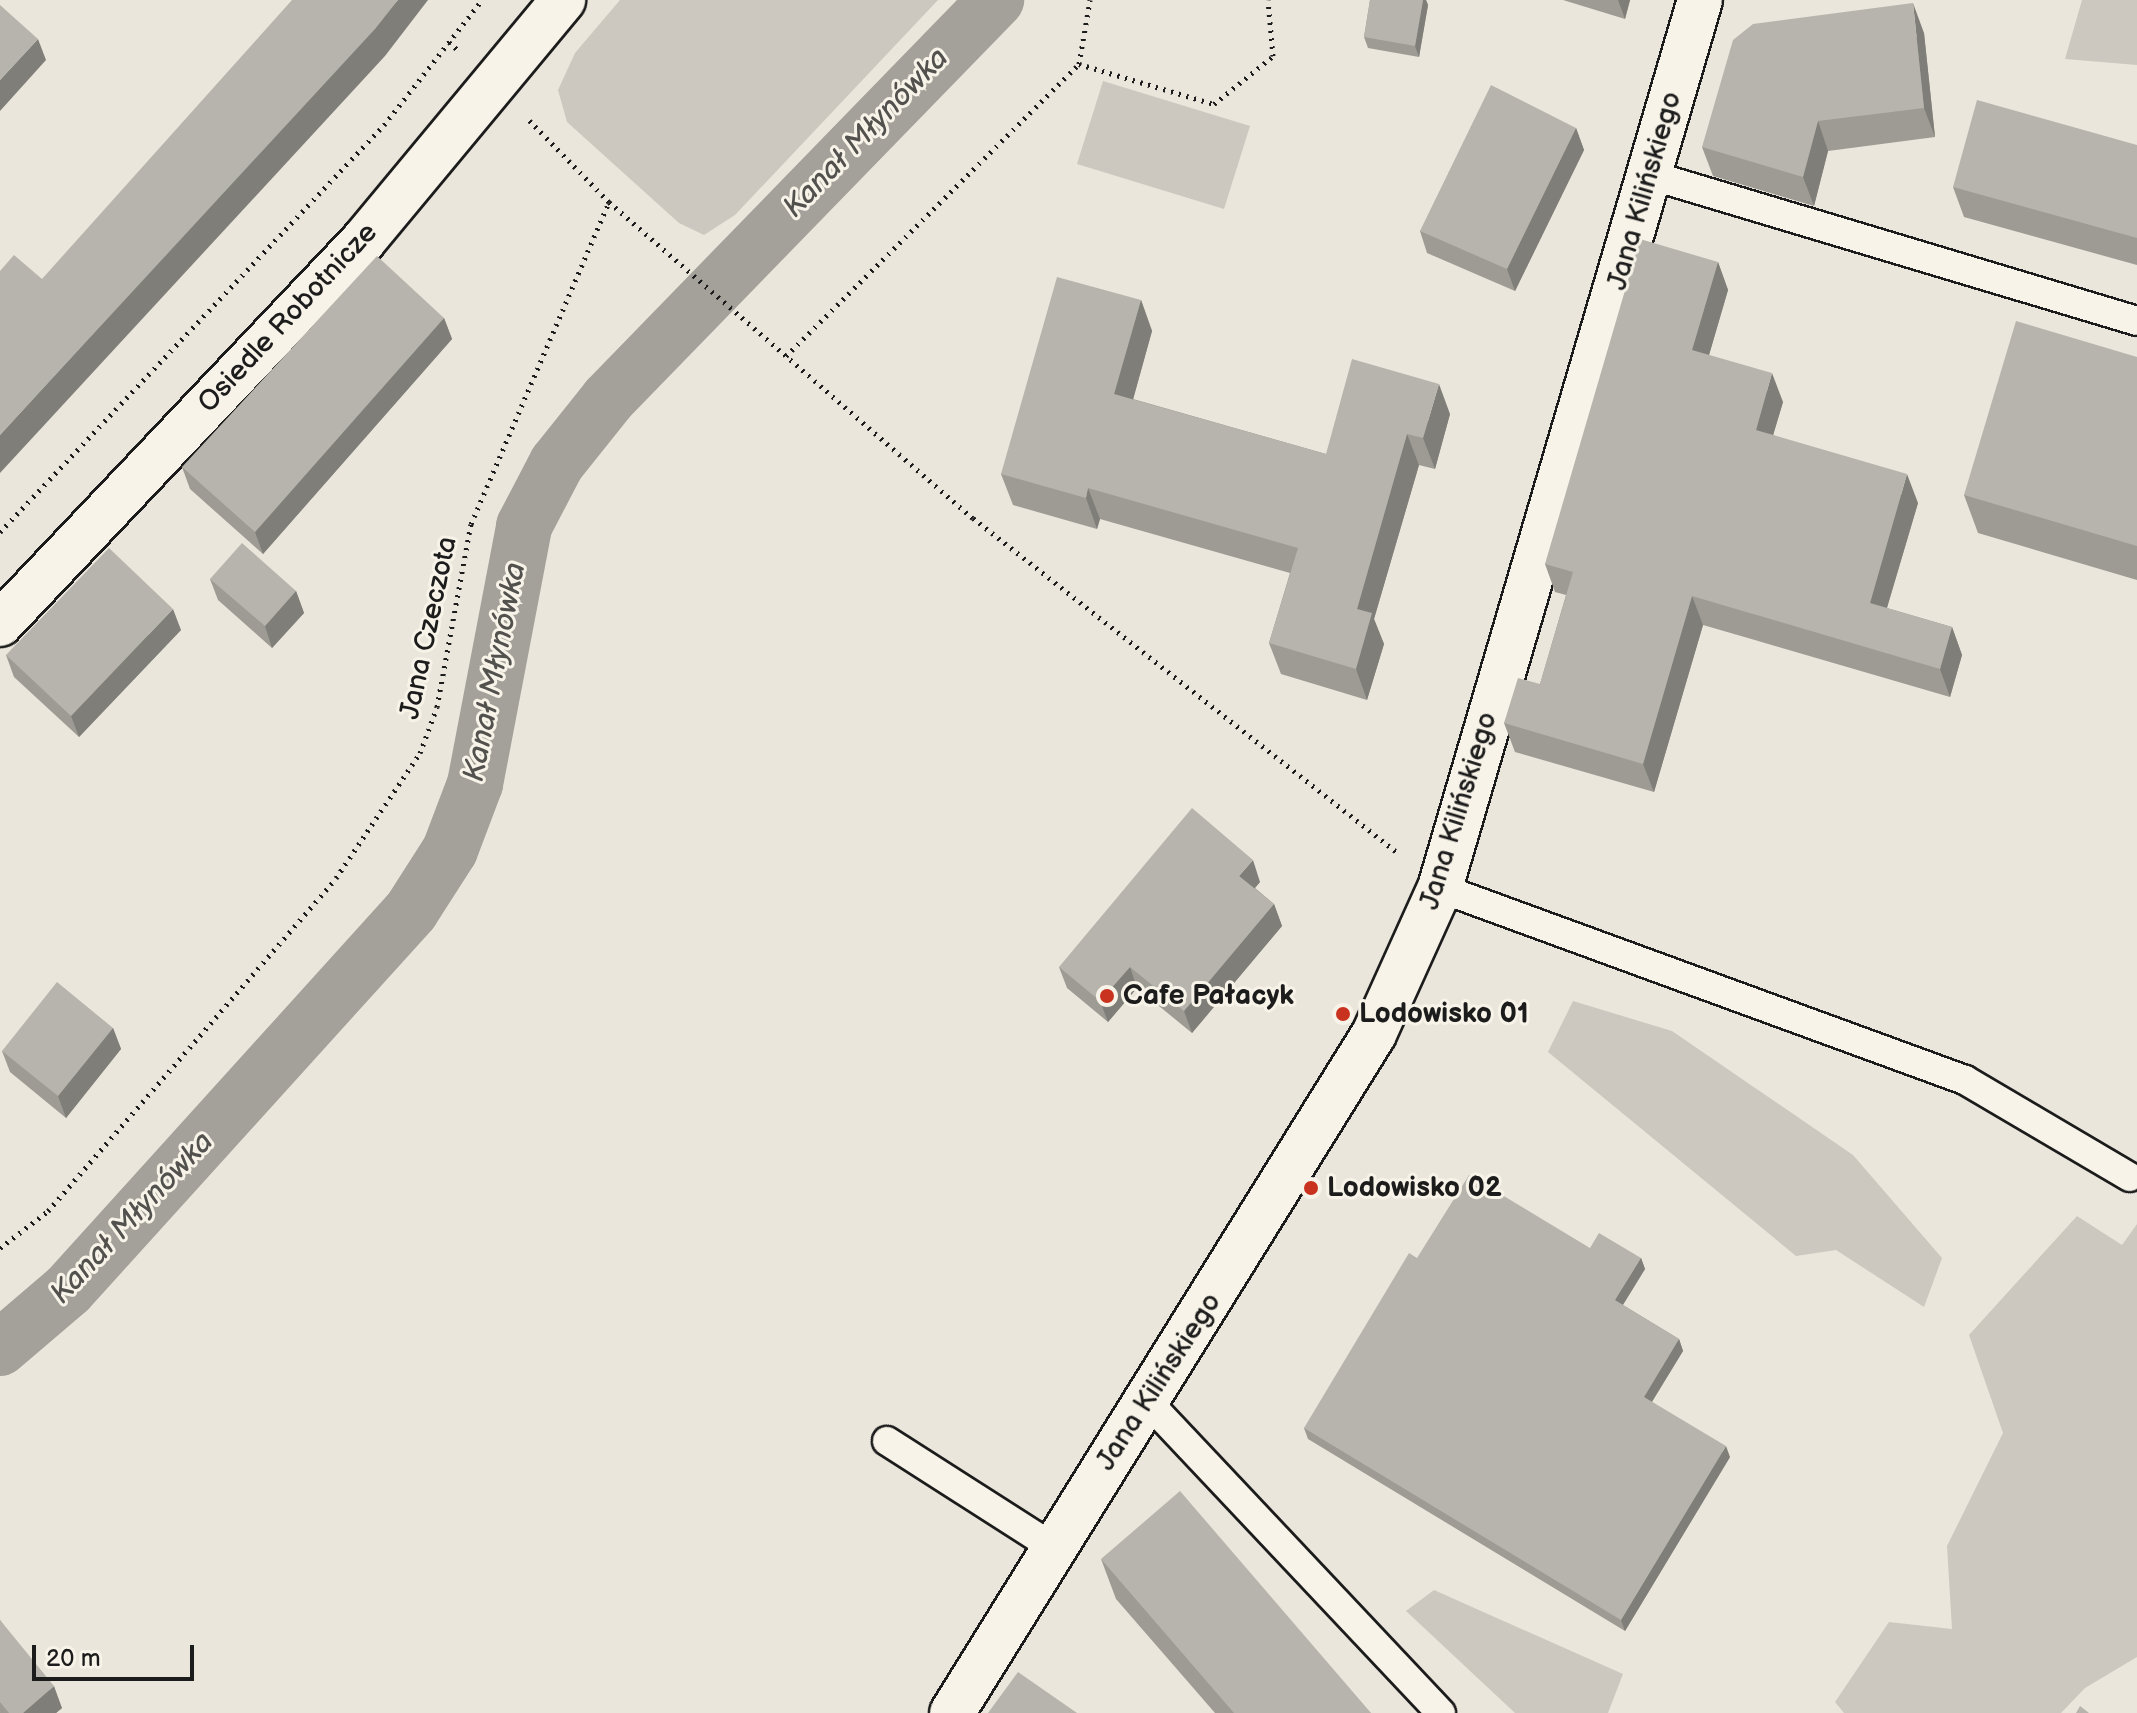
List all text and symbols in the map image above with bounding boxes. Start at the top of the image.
water label: Kanał Młynówka [776,40,956,226]
street label: Jana Kilińskiego [1601,88,1689,294]
street label: Osiedle Robotnicze [191,216,385,420]
street label: Jana Czeczota [393,534,465,722]
water label: Kanał Młynówka [456,559,534,785]
street label: Jana Kilińskiego [1413,708,1505,914]
place label: Cafe Pałacyk [1123,979,1294,1013]
marker: Cafe Pałacyk [1098,987,1116,1005]
place label: Lodowisko 01 [1359,997,1529,1031]
marker: Lodowisko 01 [1334,1005,1352,1023]
water label: Kanał Młynówka [43,1124,221,1312]
place label: Lodowisko 02 [1327,1171,1502,1205]
marker: Lodowisko 02 [1302,1179,1320,1197]
street label: Jana Kilińskiego [1089,1287,1229,1477]
scale bar [36,1629,198,1679]
text: 20 m [46,1644,101,1673]

